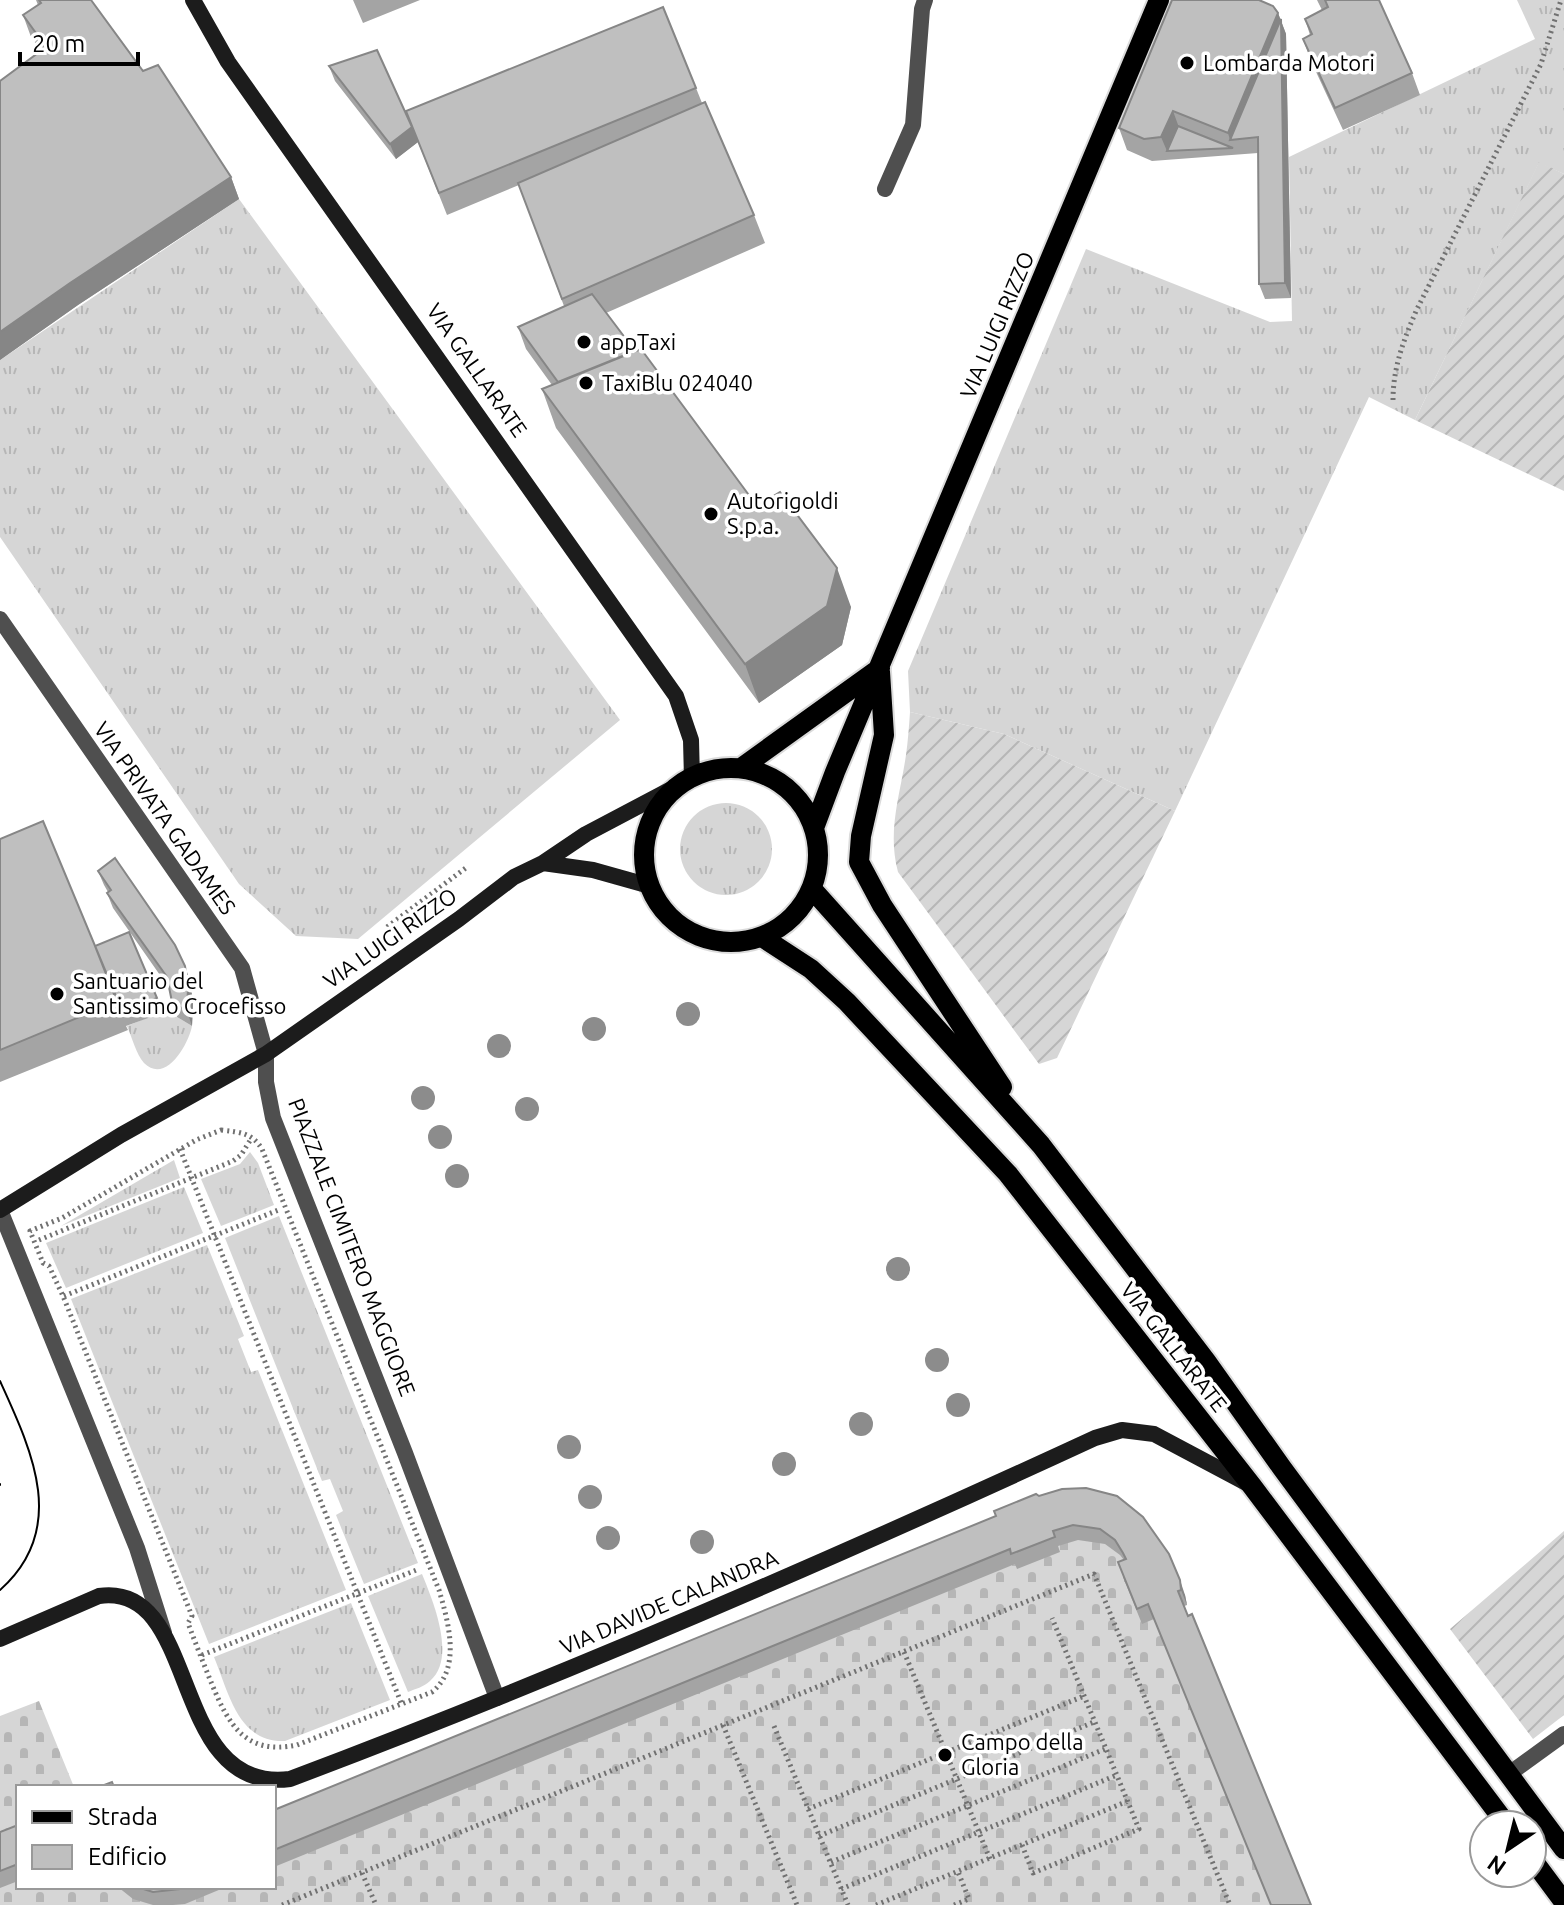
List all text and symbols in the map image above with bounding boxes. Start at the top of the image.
scale bar [20,16,138,66]
text: 20 m [32,30,85,57]
place label: Lombarda Motori [1203,50,1375,75]
marker: Lombarda Motori [1178,54,1196,72]
street label: VIA LUIGI RIZZO [954,248,1039,402]
street label: VIA GALLARATE [422,298,533,441]
place label: appTaxi [600,329,676,354]
marker: appTaxi [575,333,593,351]
place label: TaxiBlu 024040 [602,370,753,395]
marker: TaxiBlu 024040 [577,374,595,392]
place label: Autorigoldi S.p.a. [727,488,839,538]
marker: Autorigoldi S.p.a. [702,505,720,523]
street label: VIA PRIVATA GADAMES [89,717,241,919]
street label: VIA LUIGI RIZZO [318,882,461,993]
place label: Santuario del Santissimo Crocefisso [73,968,286,1018]
marker: Santuario del Santissimo Crocefisso [48,985,66,1003]
street label: PIAZZALE CIMITERO MAGGIORE [284,1094,421,1399]
street label: VIA GALLARATE [1116,1277,1233,1416]
street label: VIA DAVIDE CALANDRA [556,1544,782,1659]
place label: Campo della Gloria [961,1729,1083,1779]
marker: Campo della Gloria [936,1746,954,1764]
legend [16,1785,276,1889]
text: Strada [88,1803,158,1830]
north arrow [1468,1809,1548,1889]
text: Edificio [88,1843,167,1870]
text: N [1482,1851,1510,1881]

